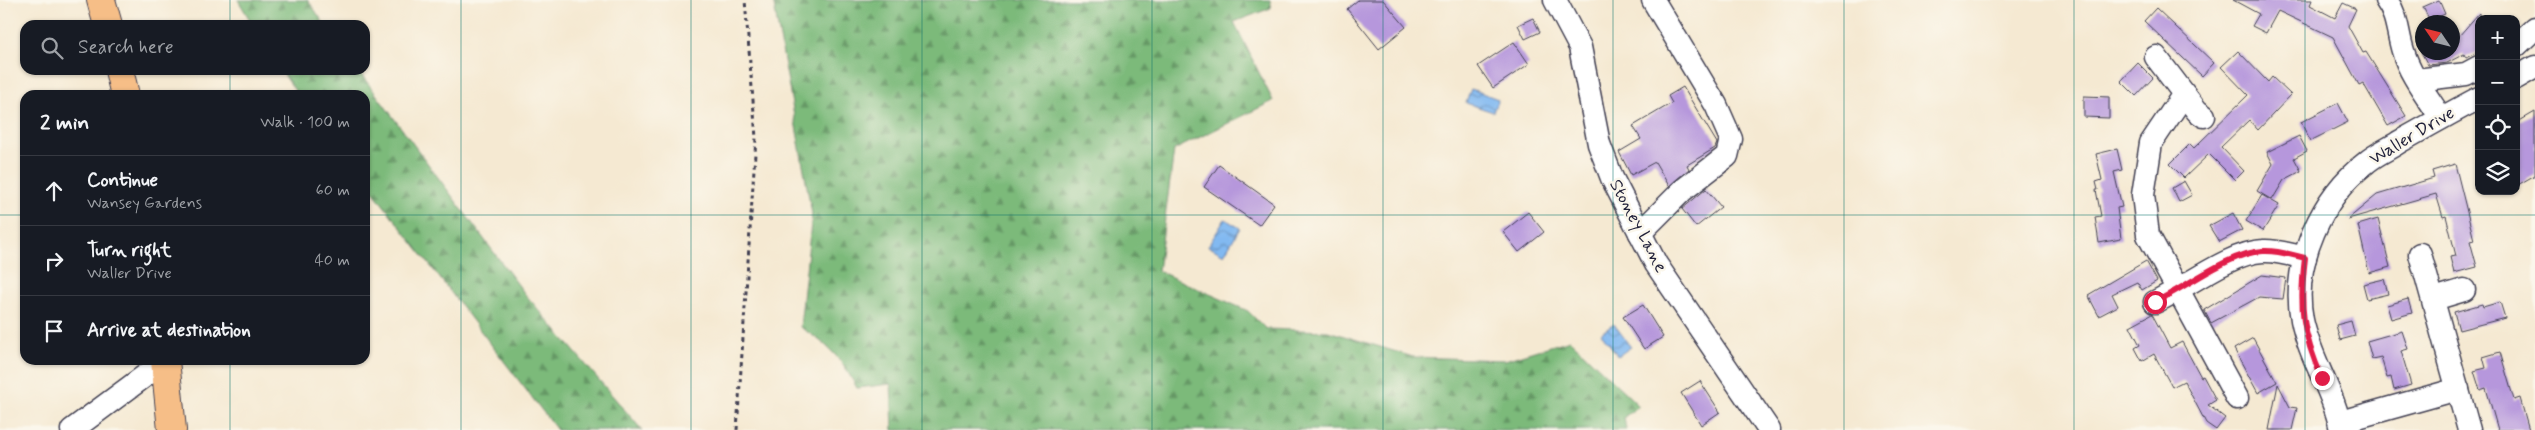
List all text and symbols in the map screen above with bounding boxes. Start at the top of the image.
north arrow [2415,15,2460,60]
map controls [2475,15,2520,195]
button: + [2475,15,2520,60]
search box [20,20,370,75]
icon: search [38,34,66,62]
text: Search here [78,35,174,60]
button: − [2475,60,2520,105]
street label: Waller Drive [2365,101,2459,171]
button: locate [2475,105,2520,150]
text: 2 min [40,109,89,137]
text: Walk · 100 m [260,112,350,133]
button: layers [2475,150,2520,195]
text: Continue [87,168,158,193]
street label: Stoney Lane [1603,175,1673,277]
icon: ahead [40,177,68,205]
text: 60 m [316,180,350,201]
text: Wansey Gardens [87,193,202,214]
text: Turn right [87,238,171,263]
icon: right [40,247,68,275]
text: 40 m [314,250,350,271]
text: Waller Drive [87,263,172,284]
route start [2144,291,2167,314]
icon: arrive [40,317,68,345]
text: Arrive at destination [87,318,251,343]
route end [2311,367,2334,390]

